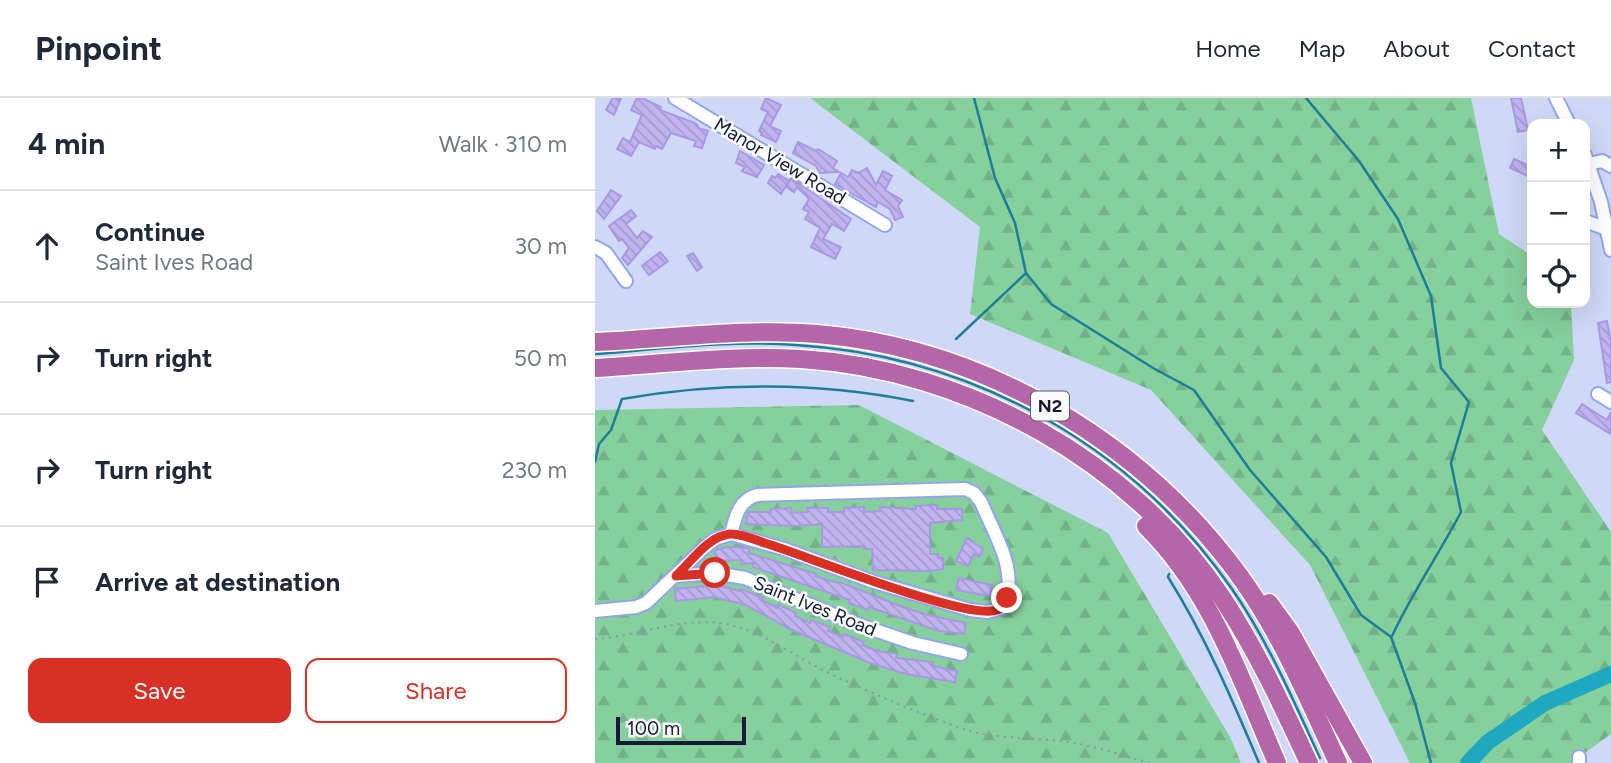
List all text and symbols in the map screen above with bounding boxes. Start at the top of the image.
text: Pinpoint [35,29,162,68]
text: Home [1195,34,1261,63]
text: Map [1299,34,1345,63]
text: About [1383,34,1450,63]
text: Contact [1488,34,1576,63]
street label: Manor View Road [710,113,850,209]
map controls [1527,119,1590,308]
button: + [1527,119,1590,182]
text: 4 min [28,125,105,162]
text: Walk · 310 m [439,130,567,158]
button: − [1527,182,1590,245]
text: Continue [95,216,205,248]
icon: ahead [28,227,66,265]
text: 30 m [514,232,567,260]
button: locate [1527,245,1590,308]
text: Saint Ives Road [95,248,253,276]
icon: right [28,339,66,377]
text: Turn right [95,342,212,374]
text: 50 m [514,344,567,372]
road number: N2 [1031,392,1069,420]
icon: right [28,451,66,489]
text: Turn right [95,454,212,486]
text: 230 m [502,456,567,484]
route start [699,557,730,588]
icon: arrive [28,563,66,601]
text: Arrive at destination [95,566,340,598]
street label: Saint Ives Road [750,571,880,641]
route end [991,582,1022,613]
button: Save [28,658,291,723]
button: Share [305,658,567,723]
scale bar [616,714,745,746]
text: 100 m [627,717,680,740]

